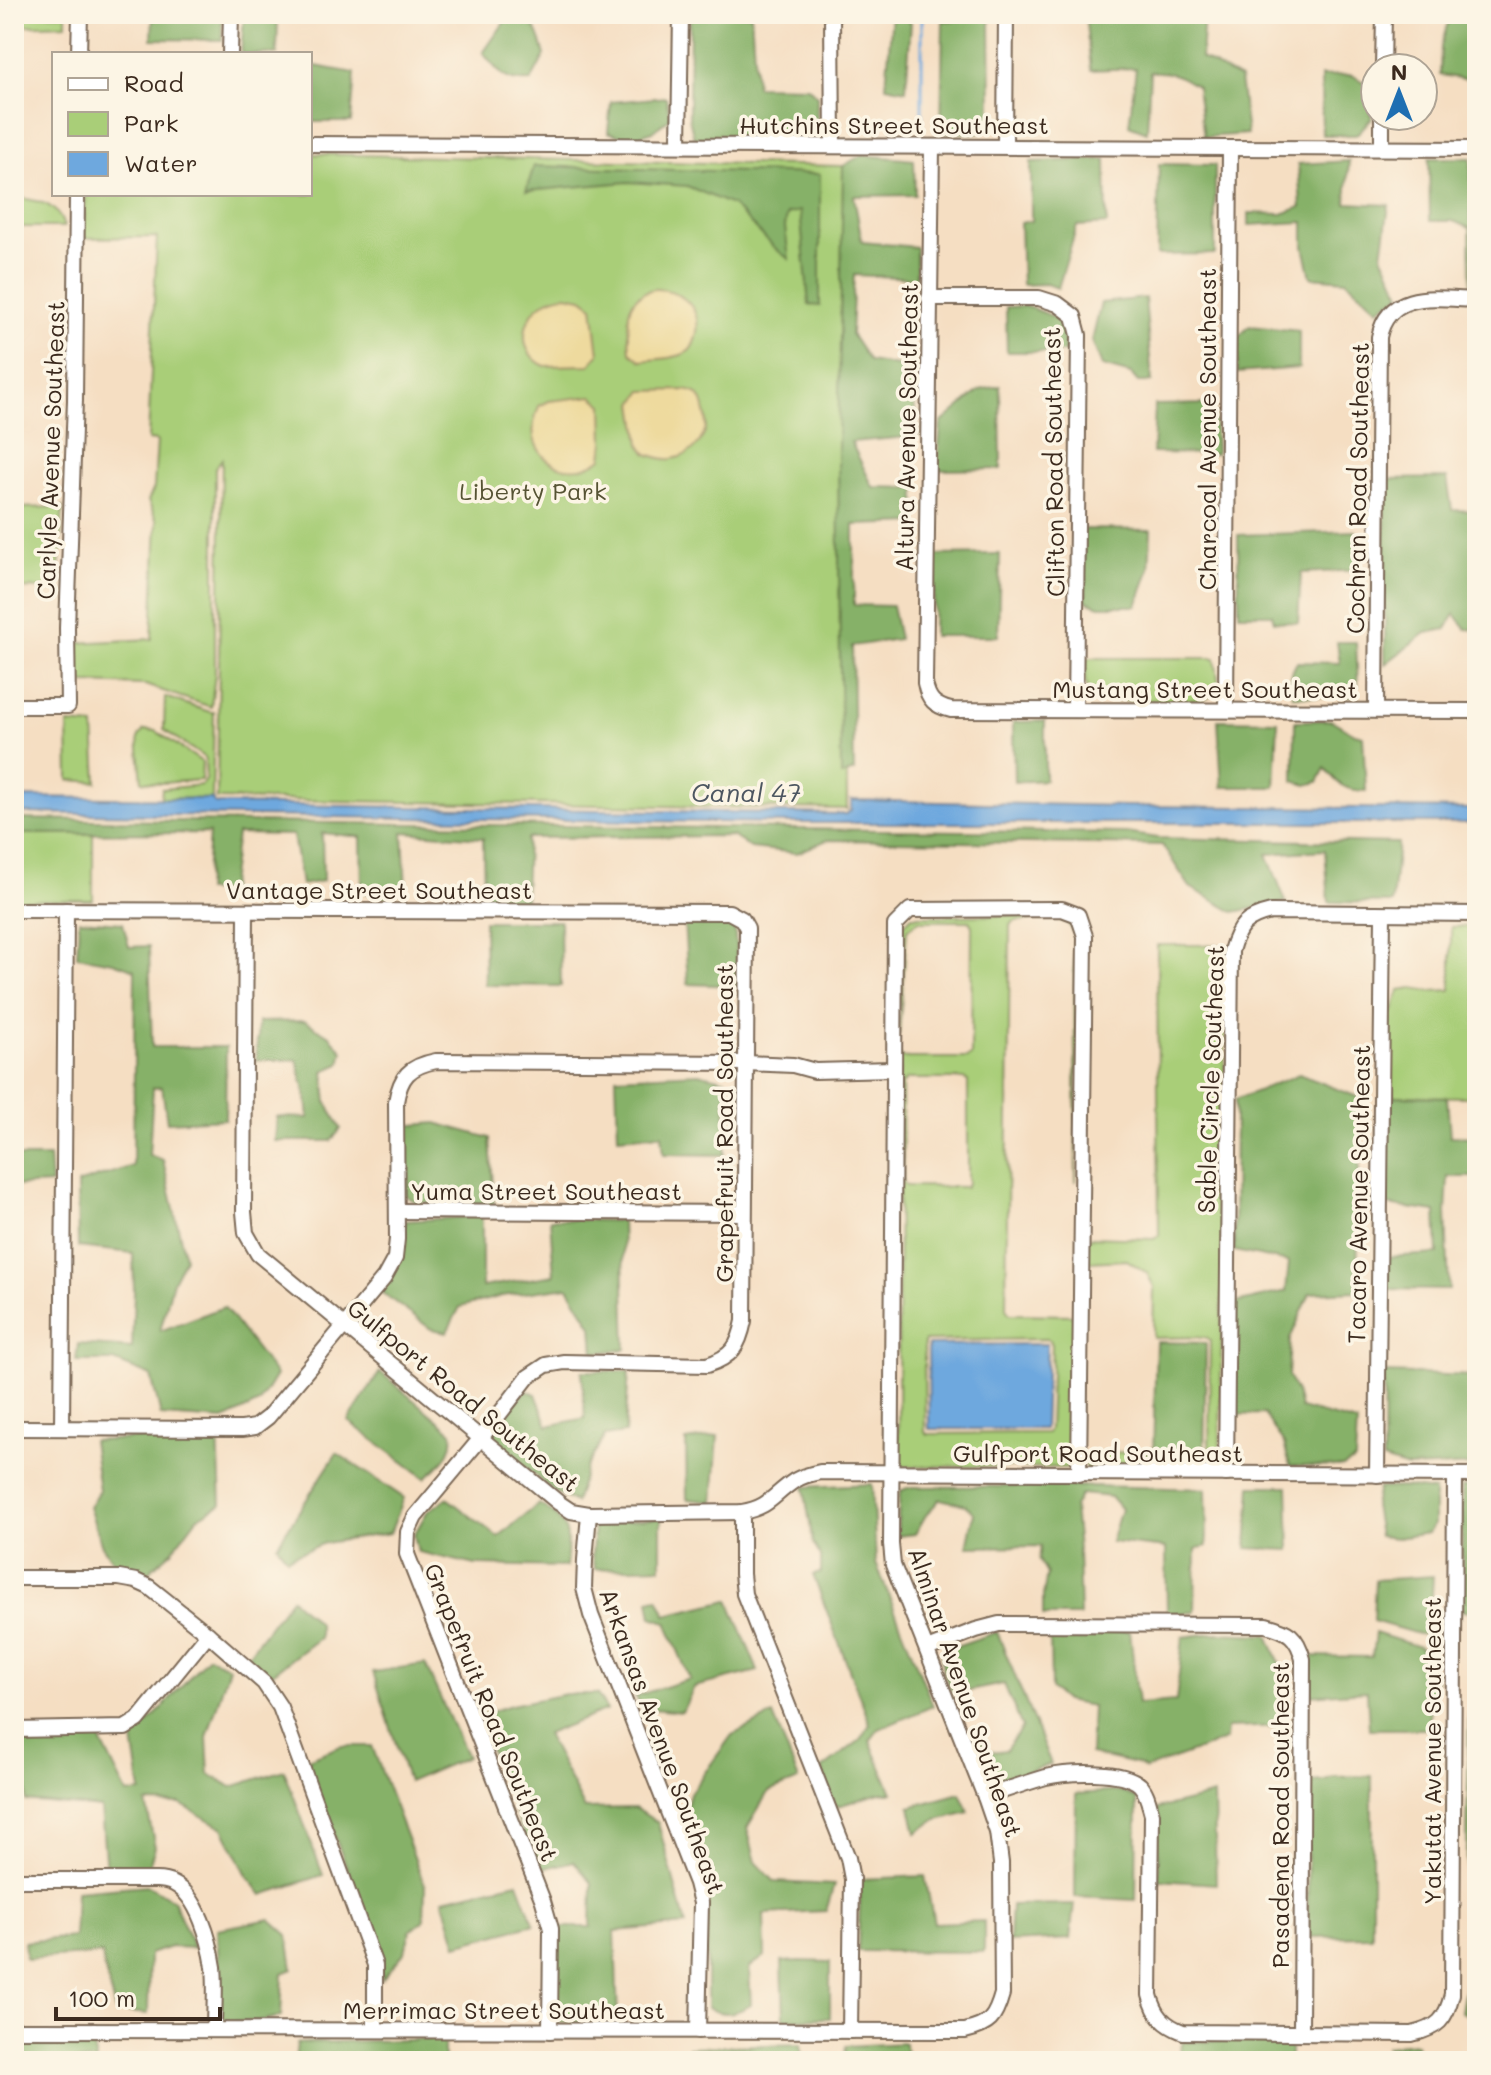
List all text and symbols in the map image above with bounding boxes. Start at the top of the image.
legend [52,52,312,196]
north arrow [1359,52,1439,132]
text: N [1391,57,1407,86]
text: Road [124,67,184,98]
text: Park [124,107,178,138]
street label: Hutchins Street Southeast [739,109,1049,140]
text: Water [124,147,198,178]
street label: Charcoal Avenue Southeast [1191,268,1222,590]
street label: Altura Avenue Southeast [888,282,924,572]
street label: Carlyle Avenue Southeast [29,300,71,600]
street label: Clifton Road Southeast [1035,327,1071,597]
street label: Cochran Road Southeast [1339,342,1375,634]
park label: Liberty Park [459,475,607,506]
street label: Mustang Street Southeast [1052,673,1358,704]
water label: Canal 47 [691,775,801,809]
street label: Vantage Street Southeast [226,874,532,905]
street label: Sable Circle Southeast [1190,944,1230,1214]
street label: Grapefruit Road Southeast [708,963,739,1283]
street label: Tacaro Avenue Southeast [1340,1044,1376,1344]
street label: Yuma Street Southeast [410,1175,682,1206]
street label: Gulfport Road Southeast [342,1292,586,1498]
street label: Gulfport Road Southeast [953,1437,1243,1468]
street label: Alminar Avenue Southeast [902,1543,1030,1841]
street label: Grapefruit Road Southeast [418,1558,566,1866]
street label: Arkansas Avenue Southeast [593,1584,733,1898]
street label: Yakutat Avenue Southeast [1416,1597,1447,1905]
street label: Pasadena Road Southeast [1264,1662,1295,1968]
scale bar [56,1971,220,2021]
text: 100 m [68,1982,135,2013]
street label: Merrimac Street Southeast [343,1994,665,2025]

